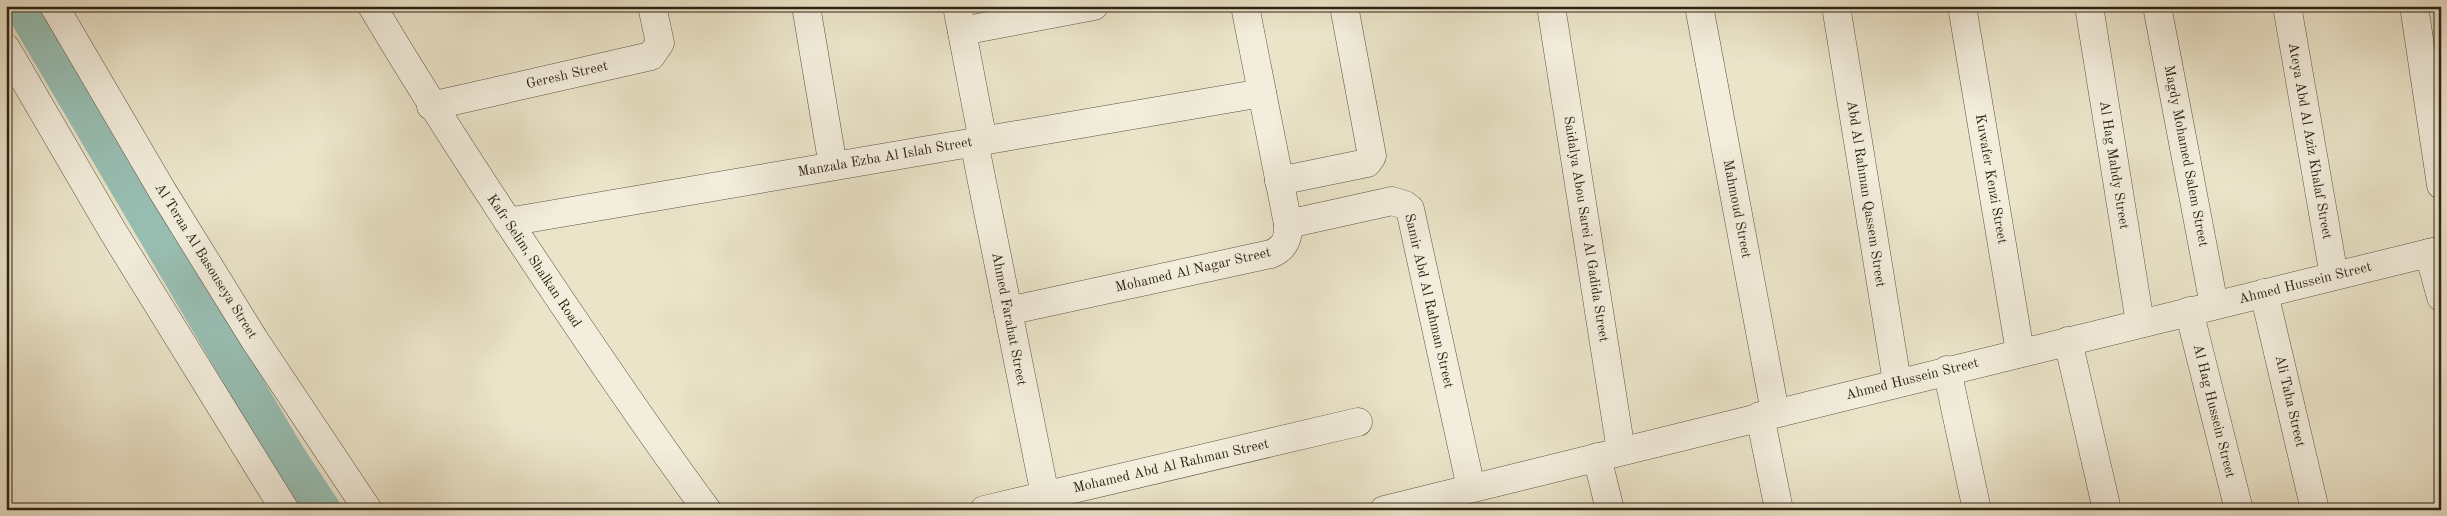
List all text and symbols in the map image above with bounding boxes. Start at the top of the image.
street label: Ateya Abd Al Aziz Khalaf Street [2286,42,2334,241]
street label: Geresh Street [525,59,609,91]
street label: Magdy Mohamed Salem Street [2161,64,2211,248]
street label: Abd Al Rahman Qassem Street [1844,100,1888,289]
street label: Al Hag Mahdy Street [2097,100,2131,230]
street label: Kuwafer Kenzi Street [1973,113,2009,245]
street label: Saidalya Abou Sarei Al Gadida Street [1561,115,1611,343]
street label: Manzala Ezba Al Islah Street [797,135,973,179]
street label: Mahmoud Street [1721,159,1753,260]
street label: Al Teraa Al Basouseya Street [152,181,260,341]
street label: Kafr Selim, Shalkan Road [484,192,584,330]
street label: Samir Abd Al Rahman Street [1402,212,1456,390]
street label: Mohamed Al Nagar Street [1114,245,1272,295]
street label: Ahmed Farahat Street [989,251,1029,387]
street label: Ahmed Hussein Street [2237,260,2373,306]
street label: Al Hag Hussein Street [2191,343,2237,479]
street label: Ali Taha Street [2273,354,2307,448]
street label: Ahmed Hussein Street [1844,356,1980,402]
street label: Mohamed Abd Al Rahman Street [1072,437,1270,495]

